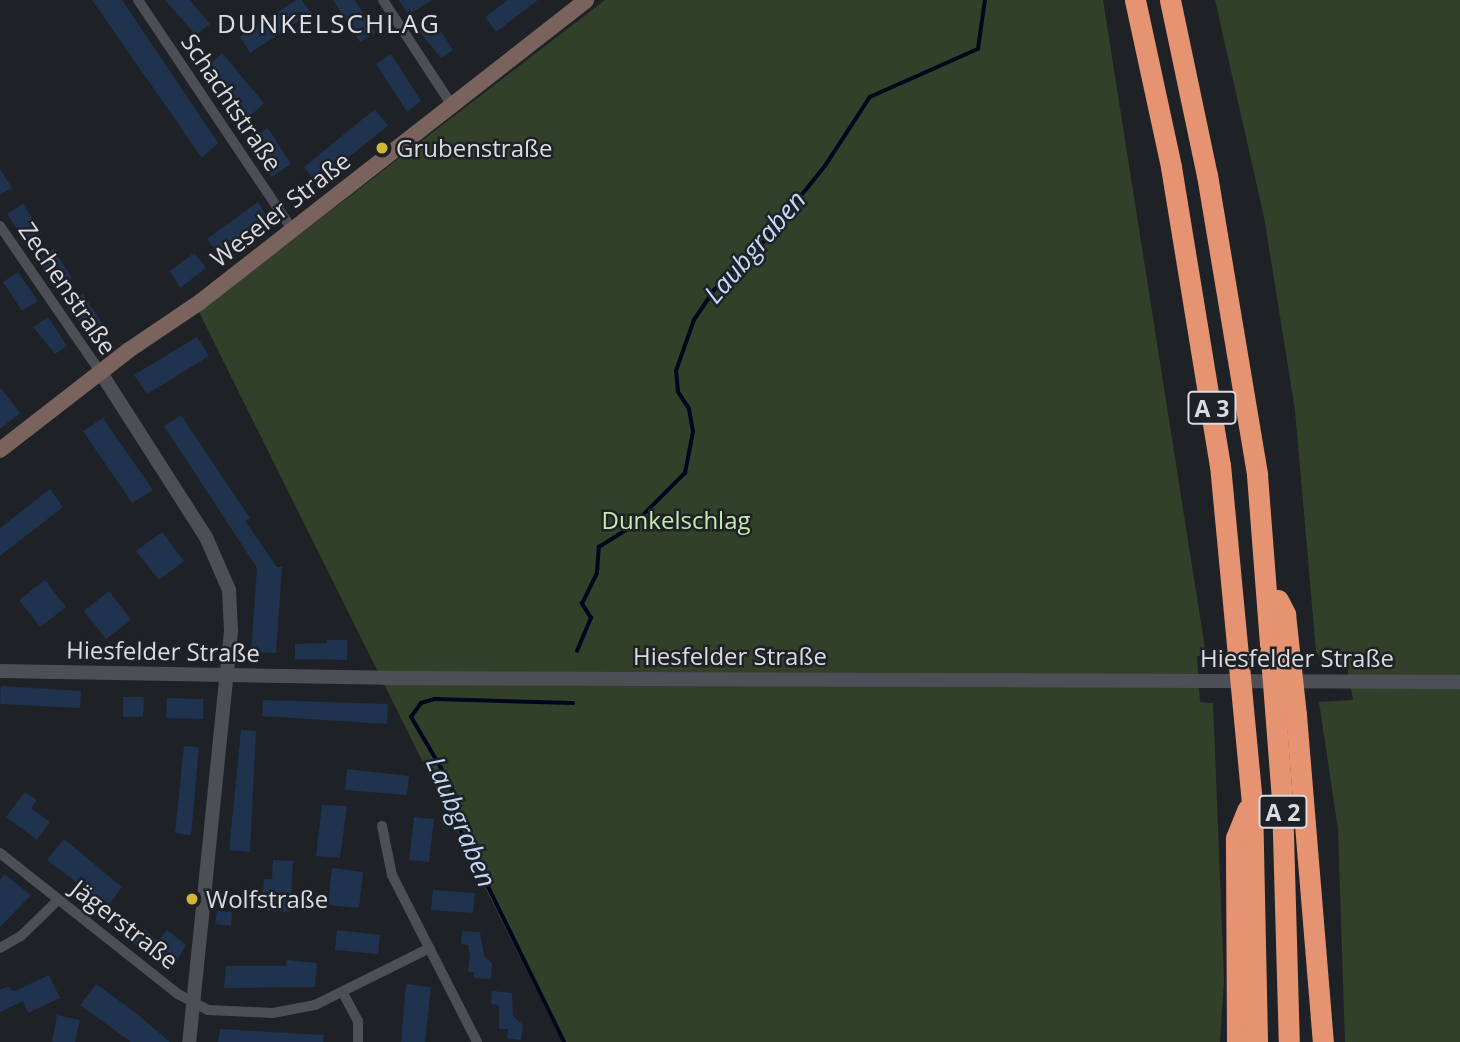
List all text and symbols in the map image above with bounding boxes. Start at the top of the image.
district label: DUNKELSCHLAG [218,8,440,40]
street label: Schachtstraße [176,28,288,176]
place label: Grubenstraße [396,134,552,162]
marker: Grubenstraße [374,140,390,156]
street label: Weseler Straße [204,146,356,272]
water label: Laubgraben [698,184,812,310]
street label: Zechenstraße [13,216,123,360]
road number: A 3 [1188,388,1236,428]
park label: Dunkelschlag [601,506,751,534]
street label: Hiesfelder Straße [66,635,260,667]
street label: Hiesfelder Straße [633,642,827,670]
street label: Hiesfelder Straße [1200,644,1394,672]
water label: Laubgraben [420,752,502,892]
road number: A 2 [1258,792,1308,832]
street label: Jägerstraße [66,873,184,975]
place label: Wolfstraße [206,885,328,913]
marker: Wolfstraße [184,891,200,907]

